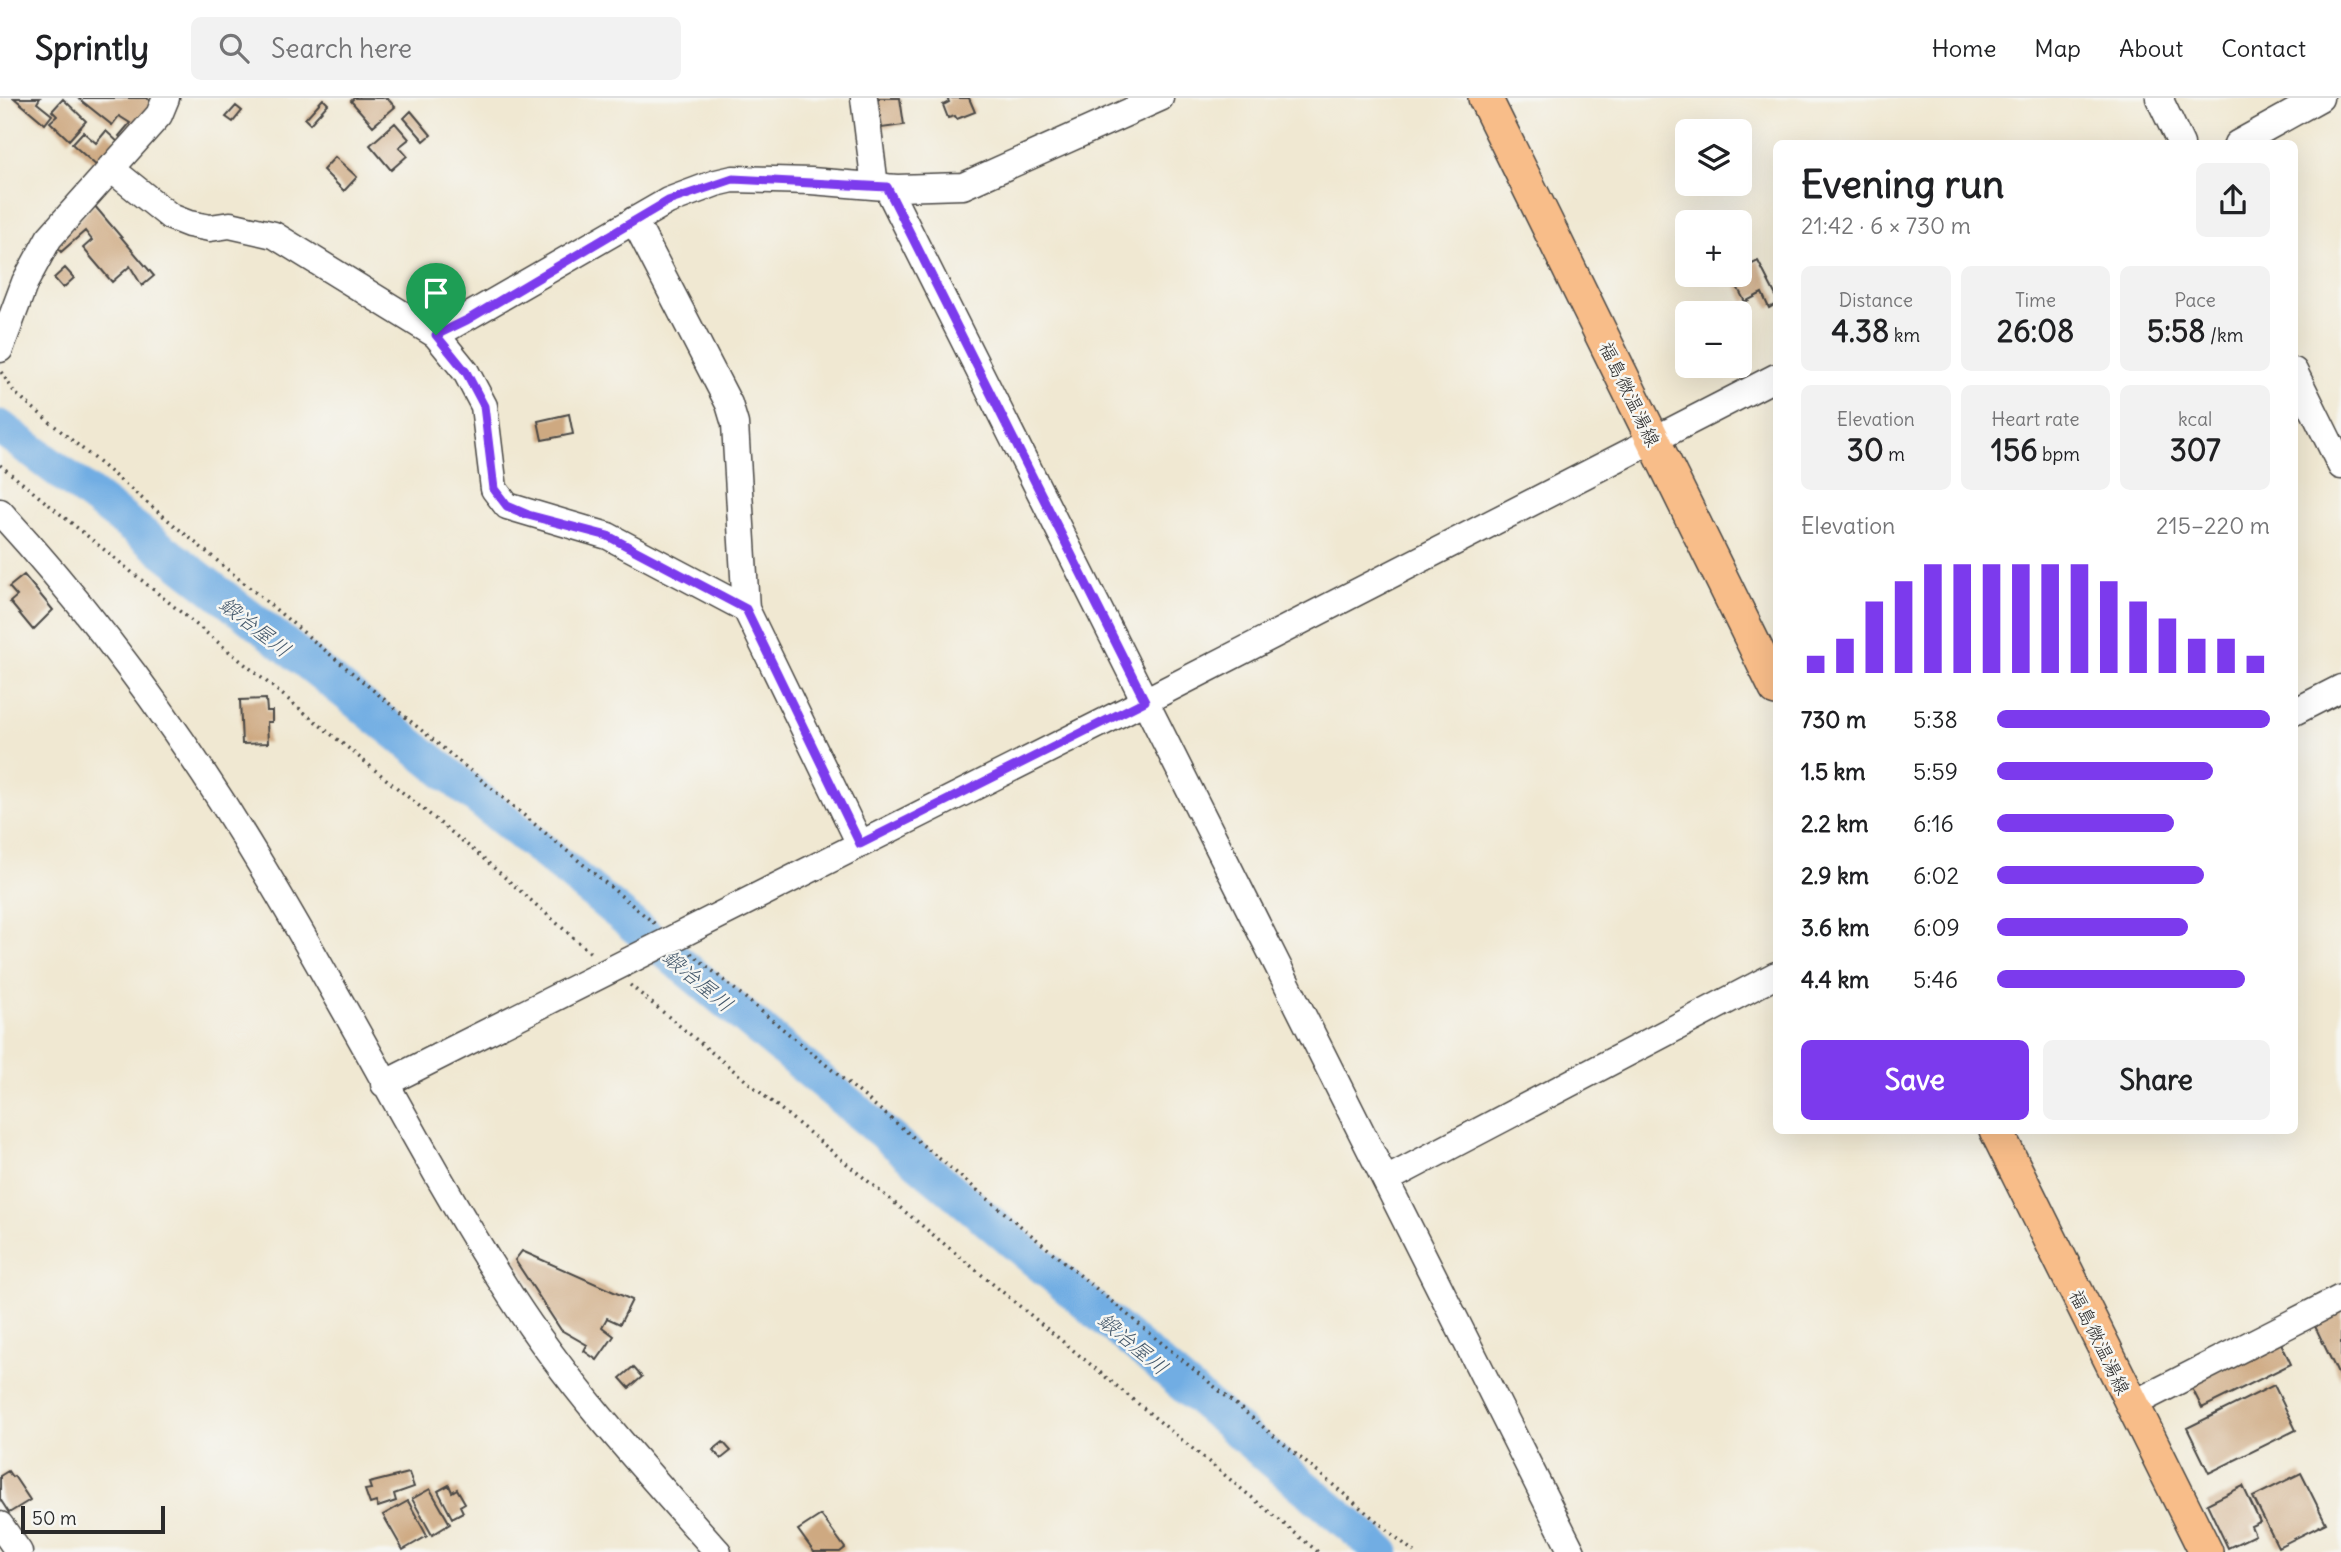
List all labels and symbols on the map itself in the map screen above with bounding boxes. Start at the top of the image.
pin [406,263,466,335]
street label: 福島微温湯線 [1594,338,1666,450]
water label: 鍛冶屋川 [214,590,297,663]
water label: 鍛冶屋川 [657,943,739,1018]
street label: 福島微温湯線 [2064,1286,2136,1398]
water label: 鍛冶屋川 [1092,1306,1174,1381]
scale bar [21,1503,164,1535]

